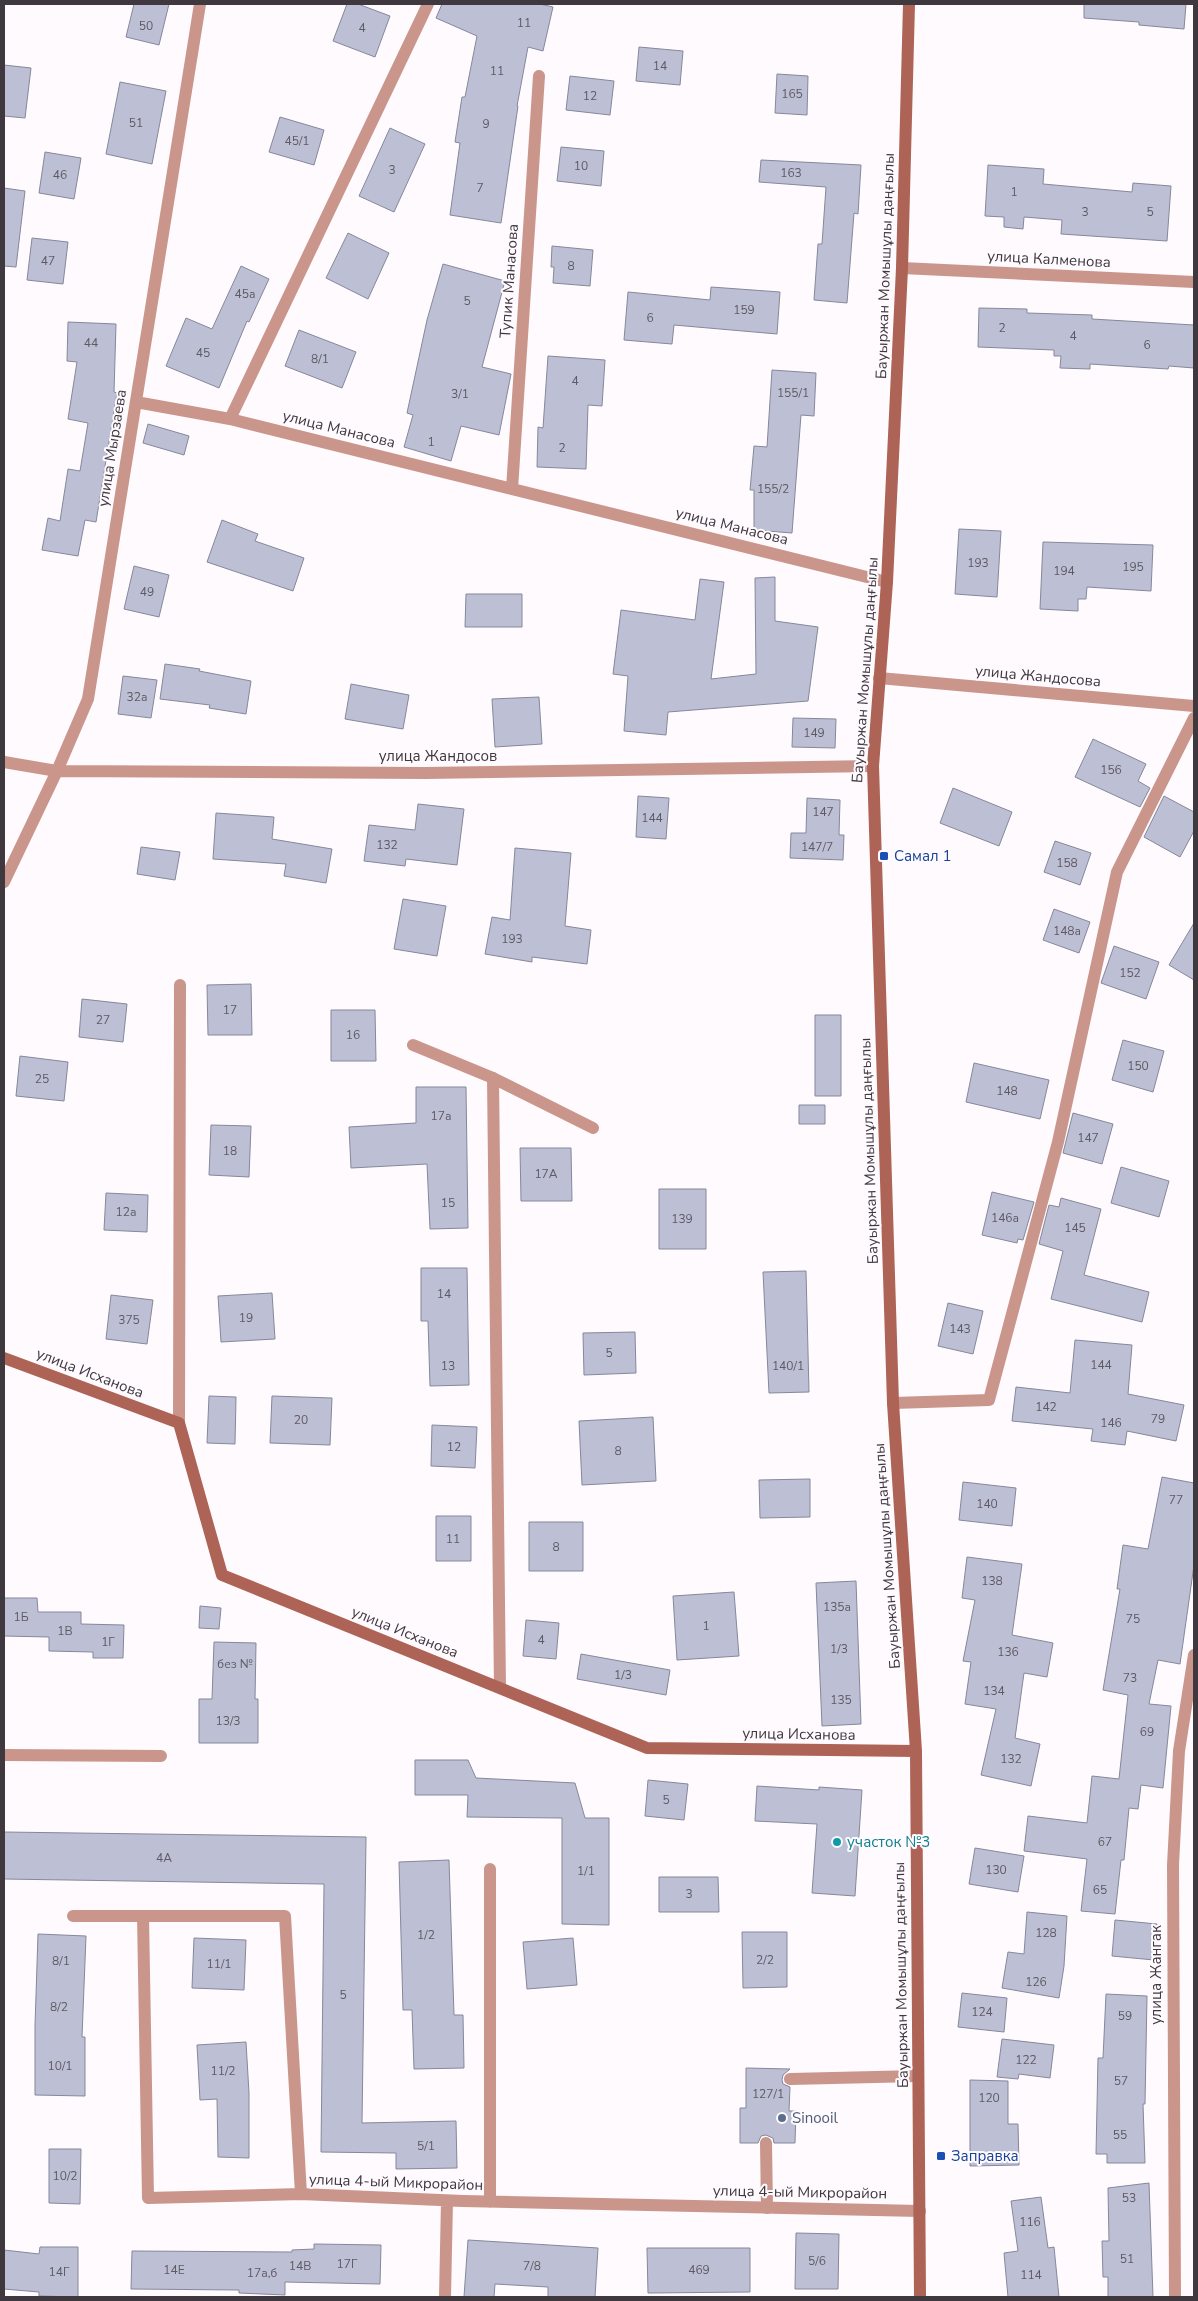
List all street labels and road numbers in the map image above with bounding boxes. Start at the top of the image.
street label: Бауыржан Момышұлы даңғылы [871,152,899,380]
street label: Тупик Манасова [495,223,523,339]
street label: улица Калменова [987,246,1111,272]
street label: улица Мырзаева [93,388,131,508]
street label: улица Манасова [281,405,397,453]
street label: улица Манасова [674,502,790,550]
street label: Бауыржан Момышұлы даңғылы [847,556,883,784]
street label: улица Жандосова [974,661,1102,691]
street label: улица Жандосов [379,746,497,766]
street label: Бауыржан Момышұлы даңғылы [855,1037,883,1265]
street label: улица Исханова [33,1343,147,1403]
street label: Бауыржан Момышұлы даңғылы [869,1442,905,1670]
street label: улица Исханова [349,1601,461,1663]
street label: улица Исханова [742,1723,856,1745]
street label: Бауыржан Момышұлы даңғылы [889,1862,913,2088]
street label: улица Жангак [1146,1925,1166,2025]
street label: улица 4-ый Микрорайон [308,2169,484,2195]
street label: улица 4-ый Микрорайон [713,2180,887,2204]

